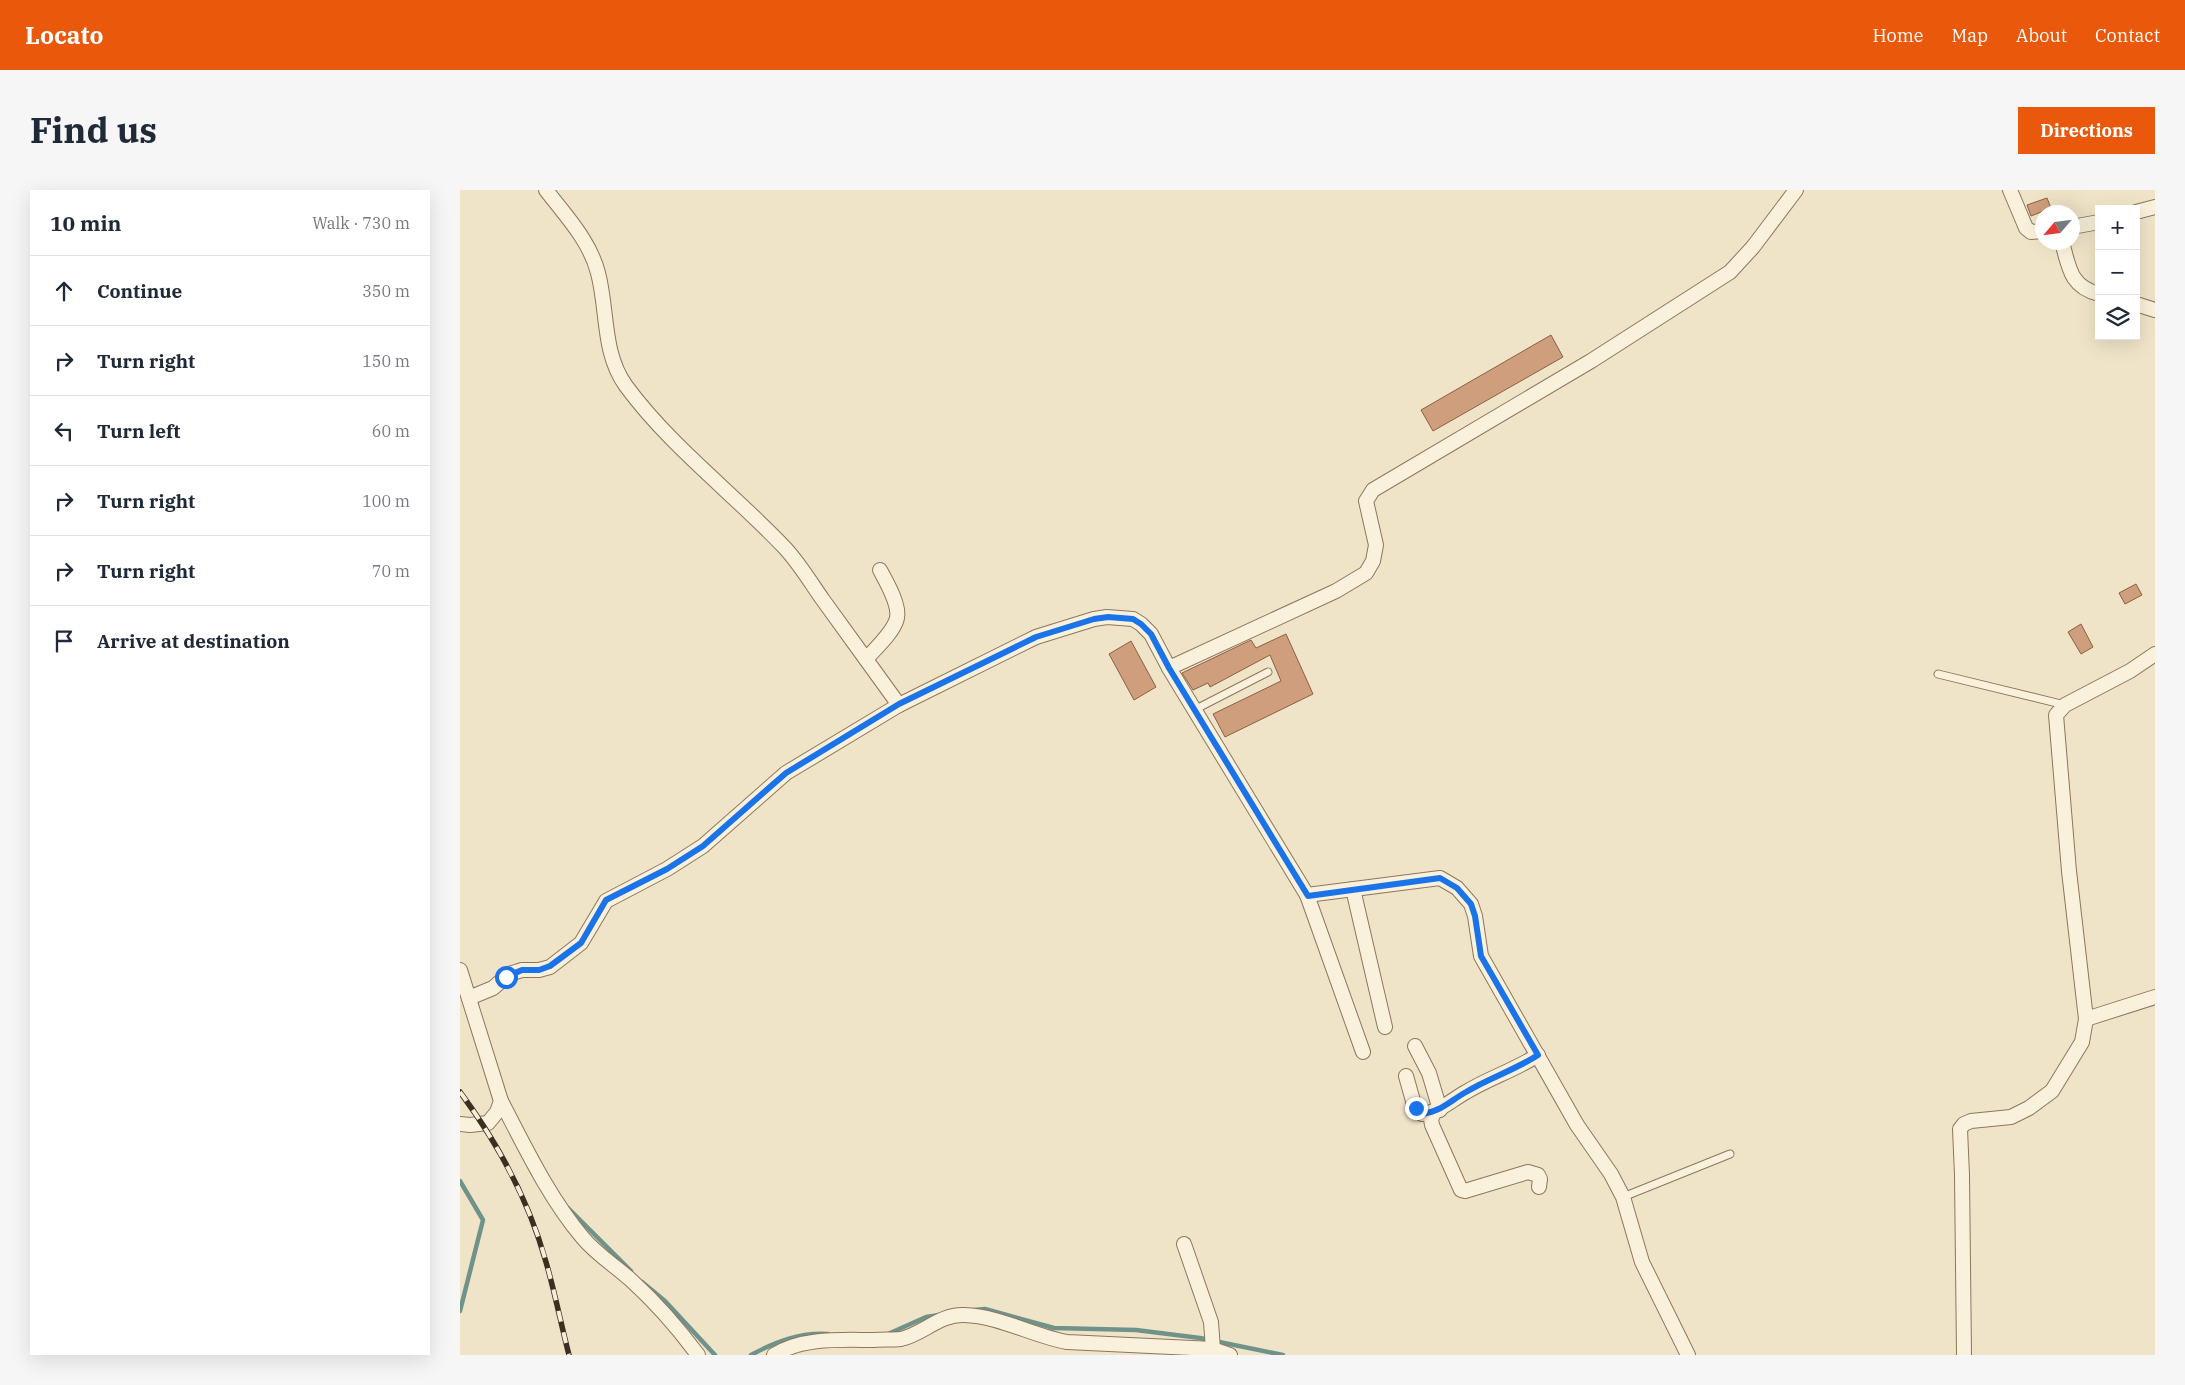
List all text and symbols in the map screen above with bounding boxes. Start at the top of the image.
text: Locato [25,19,103,51]
text: Home [1872,24,1924,47]
text: Map [1952,24,1988,47]
text: About [2016,24,2067,47]
text: Contact [2095,24,2160,47]
text: Find us [30,107,157,153]
button: Directions [2018,107,2155,154]
north arrow [2035,205,2080,250]
map controls [2095,205,2140,340]
button: + [2095,205,2140,250]
text: 10 min [50,209,121,237]
text: Walk · 730 m [312,213,410,233]
button: − [2095,250,2140,295]
icon: ahead [50,277,78,305]
text: Continue [97,279,182,303]
text: 350 m [362,281,410,301]
button: layers [2095,295,2140,340]
icon: right [50,347,78,375]
text: Turn right [97,349,195,373]
text: 150 m [362,351,410,371]
icon: left [50,417,78,445]
text: Turn left [97,419,180,443]
text: 60 m [372,421,410,441]
icon: right [50,487,78,515]
text: Turn right [97,489,195,513]
text: 100 m [362,491,410,511]
icon: right [50,557,78,585]
text: Turn right [97,559,195,583]
text: 70 m [372,561,410,581]
icon: arrive [50,627,78,655]
text: Arrive at destination [97,629,290,653]
route start [495,966,518,989]
route end [1405,1097,1428,1120]

